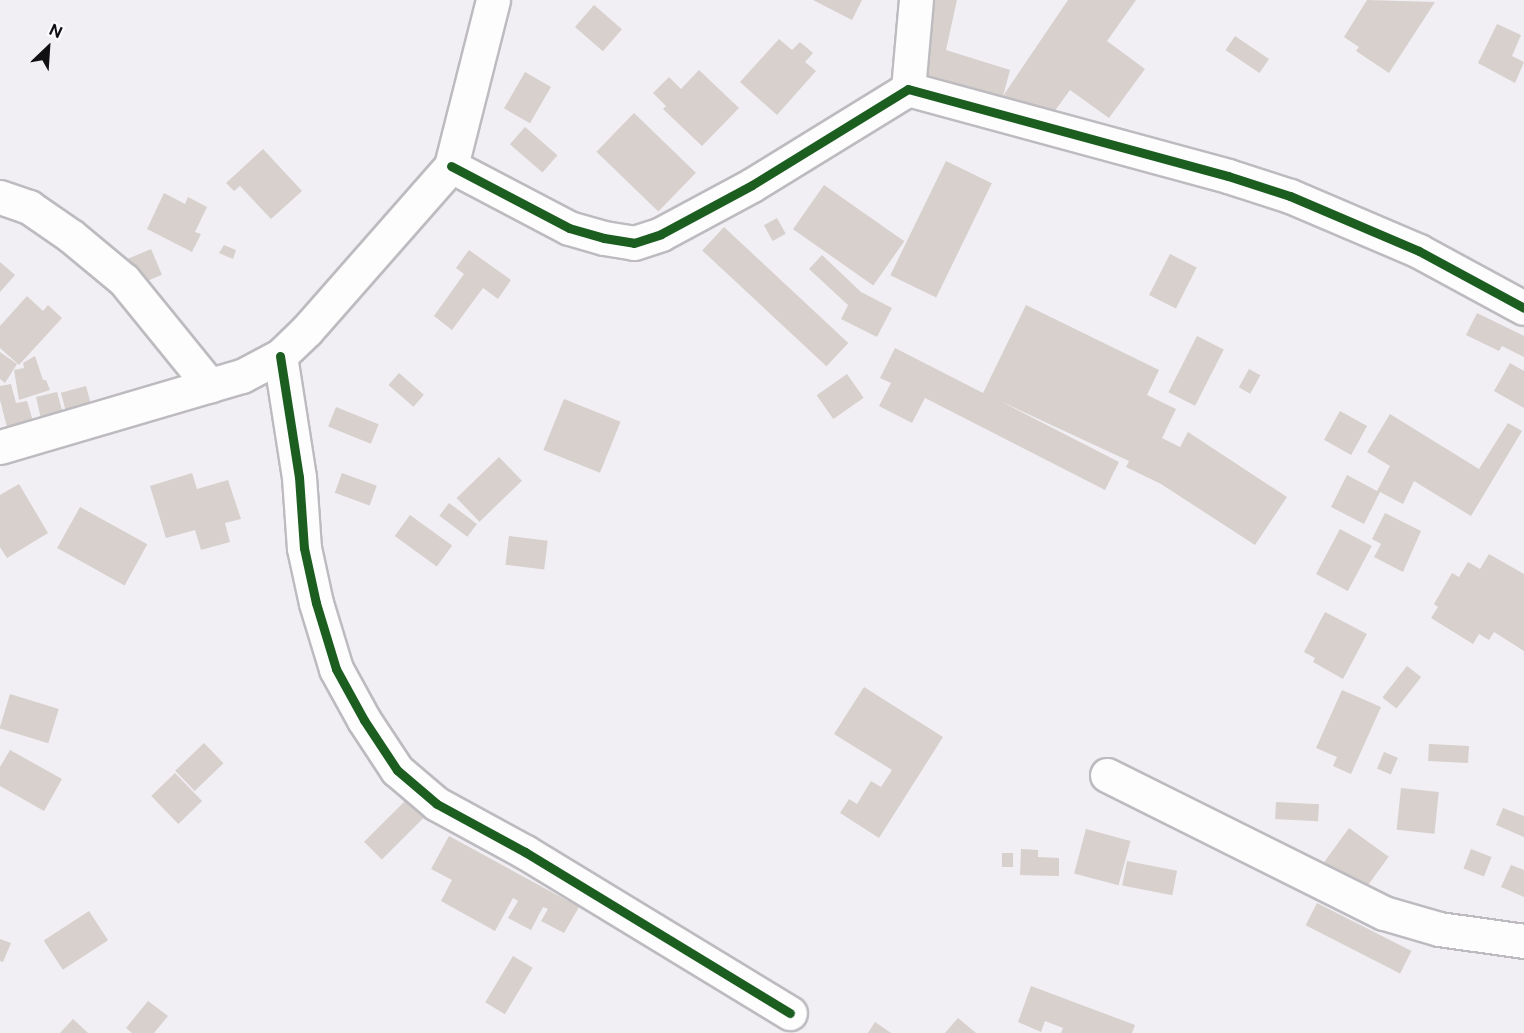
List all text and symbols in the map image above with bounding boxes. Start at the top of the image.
north arrow [18,18,78,78]
text: N [46,20,65,42]

